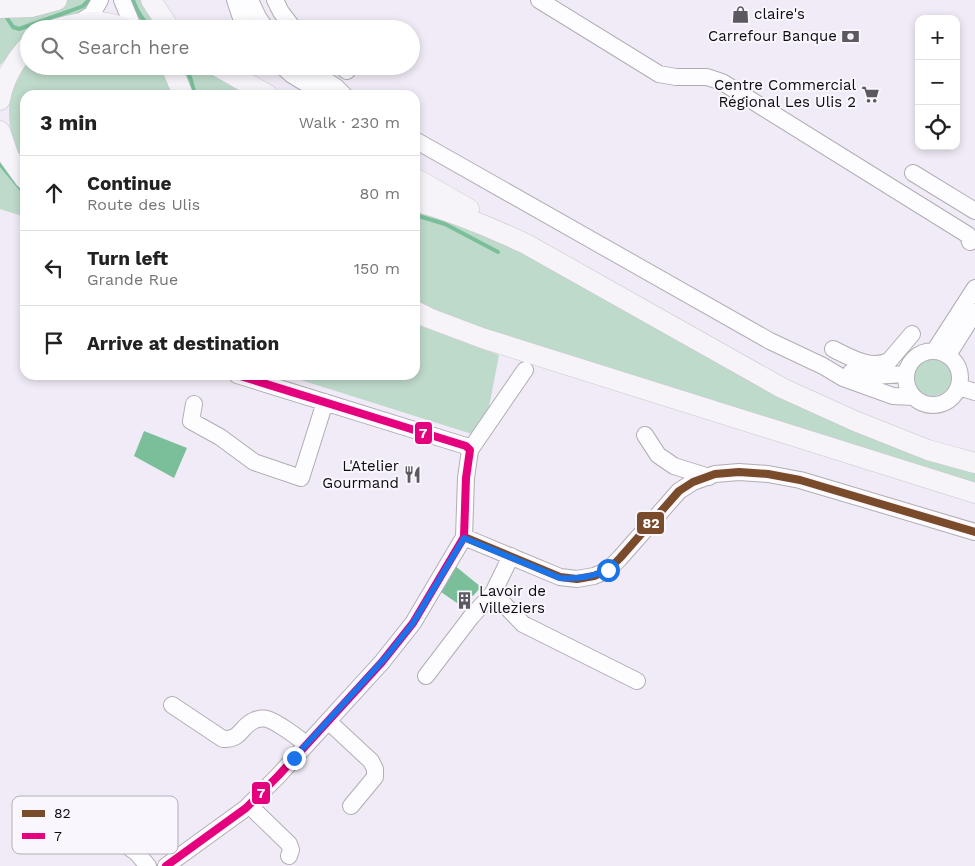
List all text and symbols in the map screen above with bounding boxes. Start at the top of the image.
shop icon: claire's [730,4,750,24]
place label: claire's [754,5,805,23]
map controls [915,15,960,150]
button: + [915,15,960,60]
search box [20,20,420,75]
bank icon: Carrefour Banque [841,26,861,46]
place label: Carrefour Banque [708,27,837,45]
icon: search [38,34,66,62]
text: Search here [78,36,189,59]
button: − [915,60,960,105]
place label: Centre Commercial Régional Les Ulis 2 [714,76,856,111]
supermarket icon: Centre Commercial Régional Les Ulis 2 [860,84,880,104]
button: locate [915,105,960,150]
text: 3 min [40,110,97,135]
text: Walk · 230 m [299,113,400,132]
text: Continue [87,172,171,195]
icon: ahead [40,179,68,207]
text: 80 m [359,184,400,203]
text: Route des Ulis [87,195,200,214]
text: Turn left [87,247,168,270]
icon: left [40,254,68,282]
text: 150 m [354,259,400,278]
text: Grande Rue [87,270,178,289]
icon: arrive [40,329,68,357]
text: Arrive at destination [87,332,279,355]
line badge: 7 [414,421,433,445]
text: 7 [419,425,428,441]
place label: L'Atelier Gourmand [322,457,399,492]
restaurant icon: L'Atelier Gourmand [403,465,423,485]
line badge: 82 [636,511,665,535]
text: 82 [642,515,660,531]
route start [597,559,620,582]
place label: Lavoir de Villeziers [479,582,546,617]
building icon: Lavoir de Villeziers [455,590,475,610]
route end [283,747,306,770]
line badge: 7 [251,781,271,805]
text: 7 [257,785,266,801]
legend [12,796,178,854]
text: 82 [54,805,71,821]
text: 7 [54,828,62,844]

